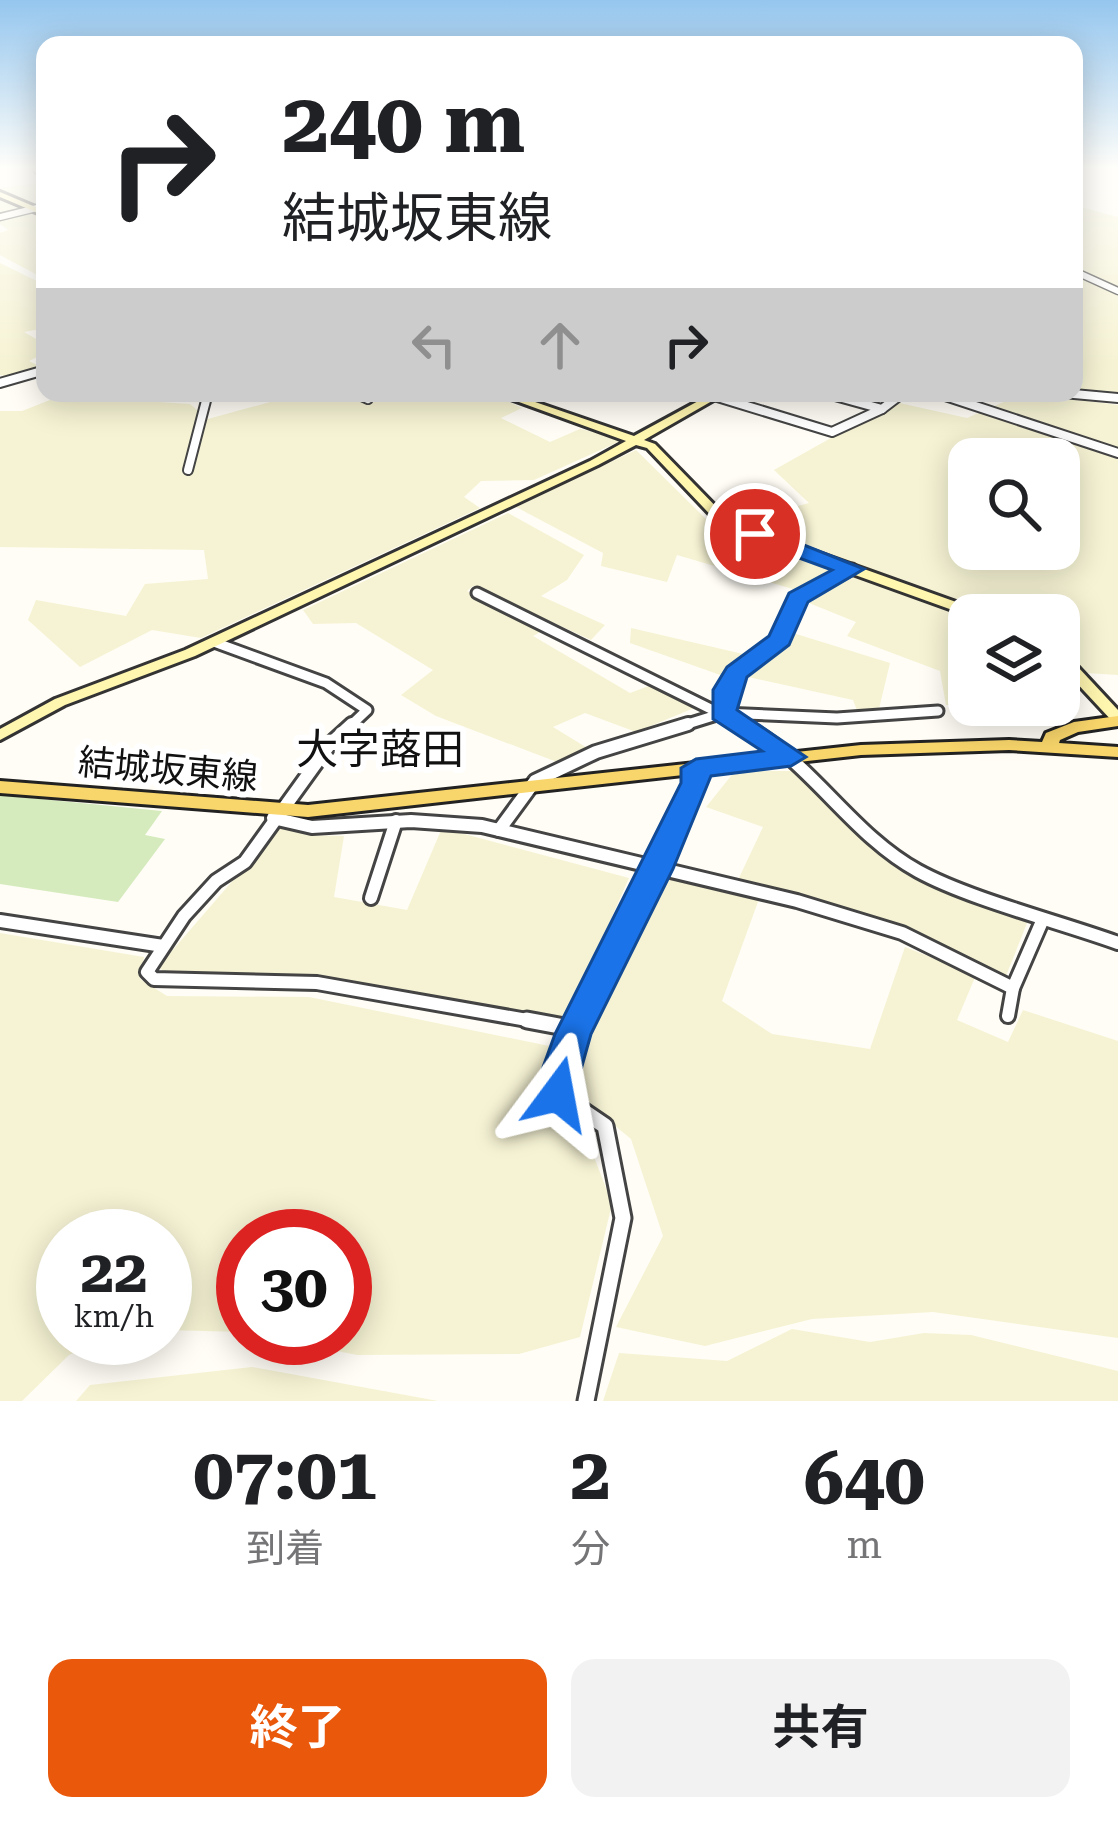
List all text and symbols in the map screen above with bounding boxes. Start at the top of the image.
text: 240 m [282,74,525,172]
icon: right [84,84,240,240]
text: 結城坂東線 [282,187,552,250]
icon: left [401,312,467,378]
icon: ahead [527,312,593,378]
icon: right [653,312,719,378]
map controls [948,438,1080,726]
button: search [948,438,1080,570]
pin [704,483,806,585]
icon: arrive [722,501,788,567]
button: layers [948,594,1080,726]
district label: 大字蕗田 [296,725,464,774]
street label: 結城坂東線 [76,741,259,799]
position arrow [495,1031,621,1157]
speed limit sign: 30 [216,1209,372,1365]
text: 22 [80,1236,148,1307]
text: km/h [74,1299,154,1334]
text: 07:01 [193,1432,377,1517]
text: 2 [570,1432,611,1517]
text: 640 [804,1437,925,1522]
text: m [847,1522,882,1568]
text: 到着 [246,1526,324,1572]
text: 分 [571,1526,610,1572]
button: 終了 [48,1659,547,1797]
button: 共有 [571,1659,1070,1797]

